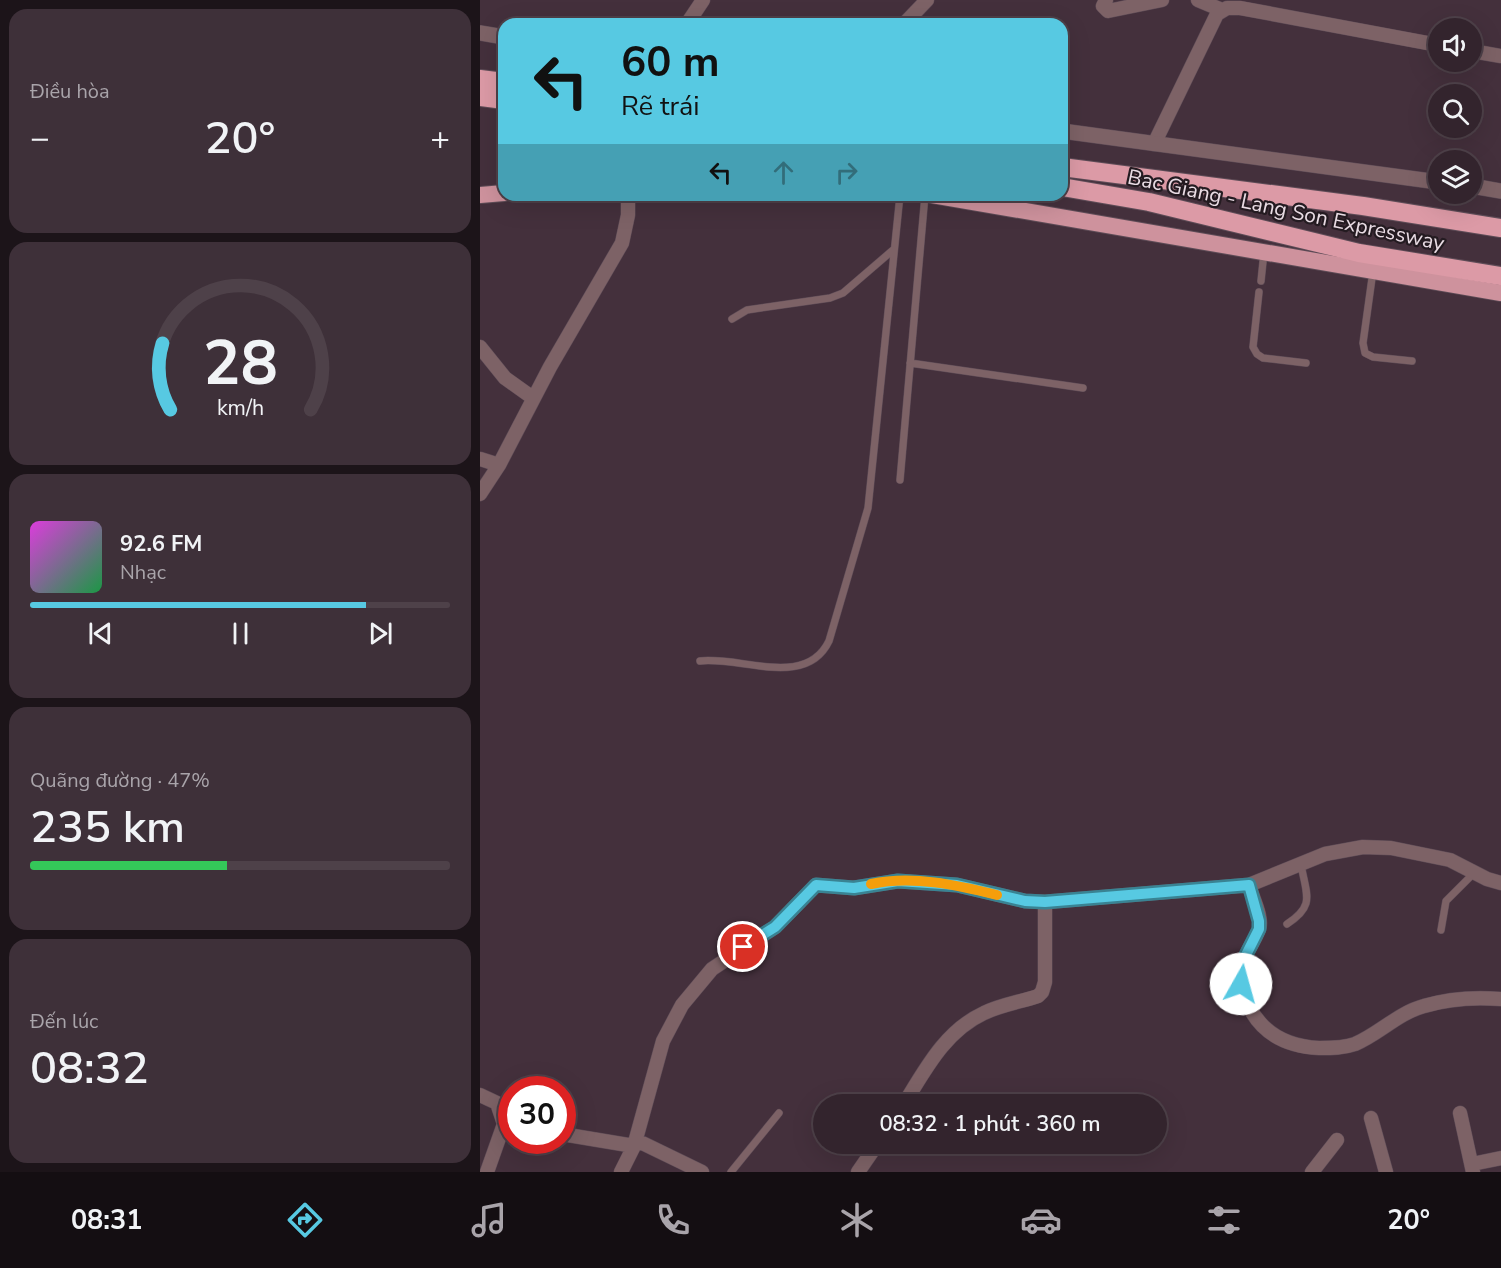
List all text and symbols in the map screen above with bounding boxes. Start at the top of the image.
map controls [1428,18,1482,204]
button: sound [1428,18,1482,72]
text: 60 m [621,34,720,91]
icon: left [522,42,600,120]
text: Điều hòa [30,78,110,105]
button: search [1428,84,1482,138]
text: Rẽ trái [621,88,700,125]
text: 20° [205,108,275,169]
text: − [30,116,50,161]
text: + [430,116,450,161]
button: layers [1428,150,1482,204]
icon: left [704,156,737,189]
icon: ahead [767,156,800,189]
icon: right [830,156,863,189]
street label: Bac Giang - Lang Son Expressway [1125,163,1447,257]
text: 28 [203,322,277,407]
text: km/h [216,394,264,424]
text: 92.6 FM [120,529,202,559]
text: Nhạc [120,559,166,586]
icon: previous [84,617,117,650]
icon: pause [224,617,257,650]
icon: next [364,617,397,650]
text: Quãng đường · 47% [30,767,210,794]
text: 235 km [30,797,185,858]
pin [717,921,768,972]
icon: arrive [726,930,759,963]
position arrow [1209,952,1273,1016]
text: Đến lúc [30,1008,98,1035]
text: 08:32 [30,1038,149,1099]
speed limit sign: 30 [498,1076,576,1154]
text: 08:32 · 1 phút · 360 m [879,1109,1101,1139]
icon: directions [284,1199,326,1241]
icon: music [468,1199,510,1241]
icon: phone [652,1199,694,1241]
icon: climate [836,1199,878,1241]
icon: car [1020,1199,1062,1241]
icon: filters [1203,1199,1245,1241]
text: 08:31 [71,1202,142,1239]
text: 20° [1387,1202,1430,1239]

